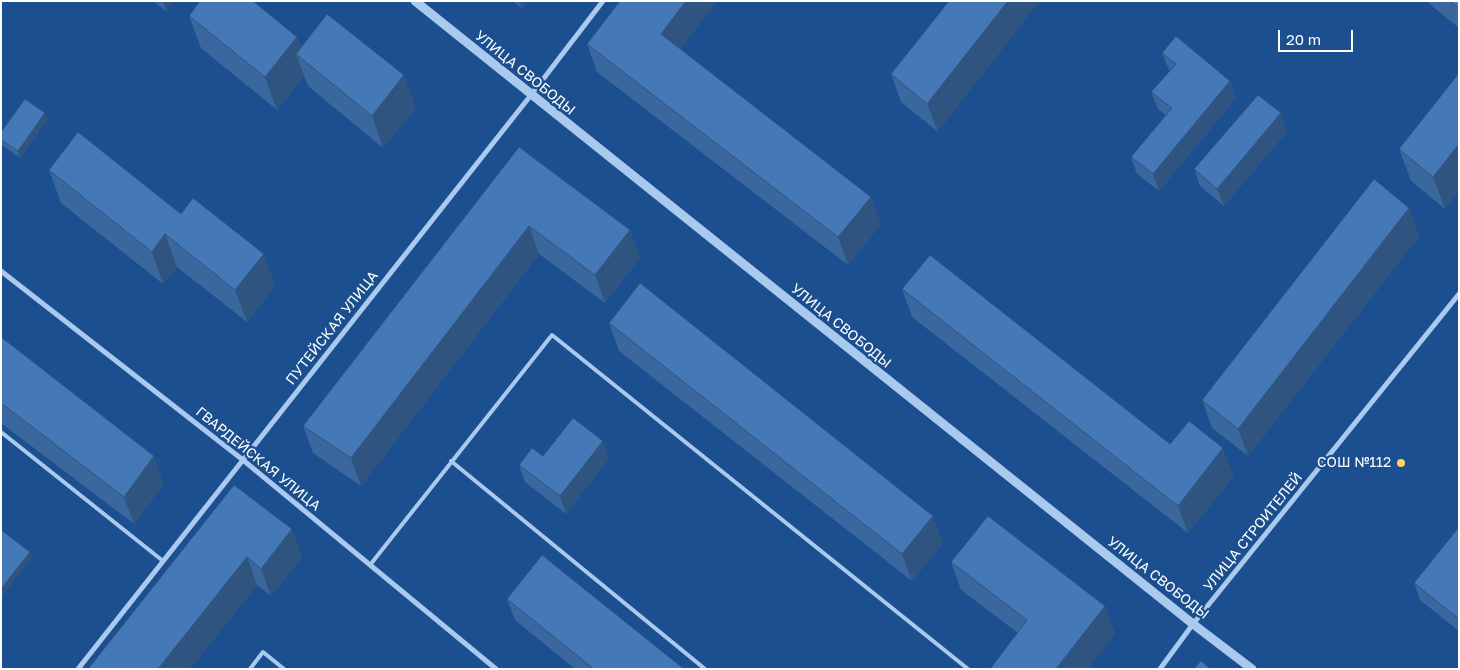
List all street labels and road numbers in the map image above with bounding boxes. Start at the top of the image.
street label: УЛИЦА СВОБОДЫ [471,27,579,119]
street label: ПУТЕЙСКАЯ УЛИЦА [282,268,382,388]
street label: УЛИЦА СВОБОДЫ [787,280,895,372]
street label: ГВАРДЕЙСКАЯ УЛИЦА [192,403,324,515]
street label: УЛИЦА СТРОИТЕЛЕЙ [1200,469,1306,595]
street label: УЛИЦА СВОБОДЫ [1104,533,1212,623]

